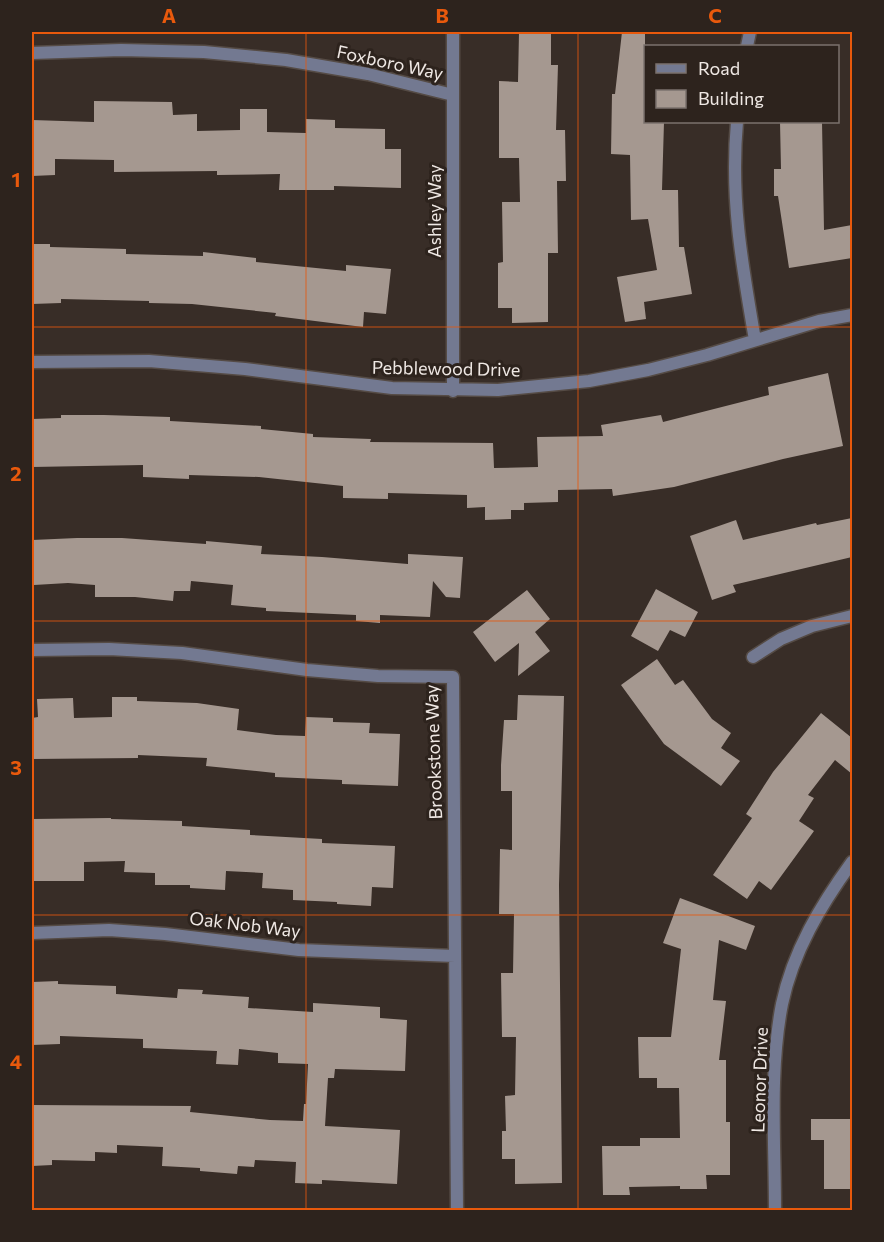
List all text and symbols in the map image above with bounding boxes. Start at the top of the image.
text: A [162,3,176,27]
text: B [435,3,449,27]
text: C [708,3,722,27]
street label: Foxboro Way [335,40,445,84]
legend [644,45,839,123]
text: Road [698,57,740,79]
text: Building [698,87,764,109]
street label: Ashley Way [423,164,445,258]
text: 1 [11,167,21,191]
street label: Pebblewood Drive [372,356,520,380]
text: 2 [10,461,22,485]
street label: Brookstone Way [420,684,446,820]
text: 3 [10,755,22,779]
street label: Oak Nob Way [188,906,302,942]
street label: Leonor Drive [746,1027,772,1133]
text: 4 [10,1049,22,1073]

